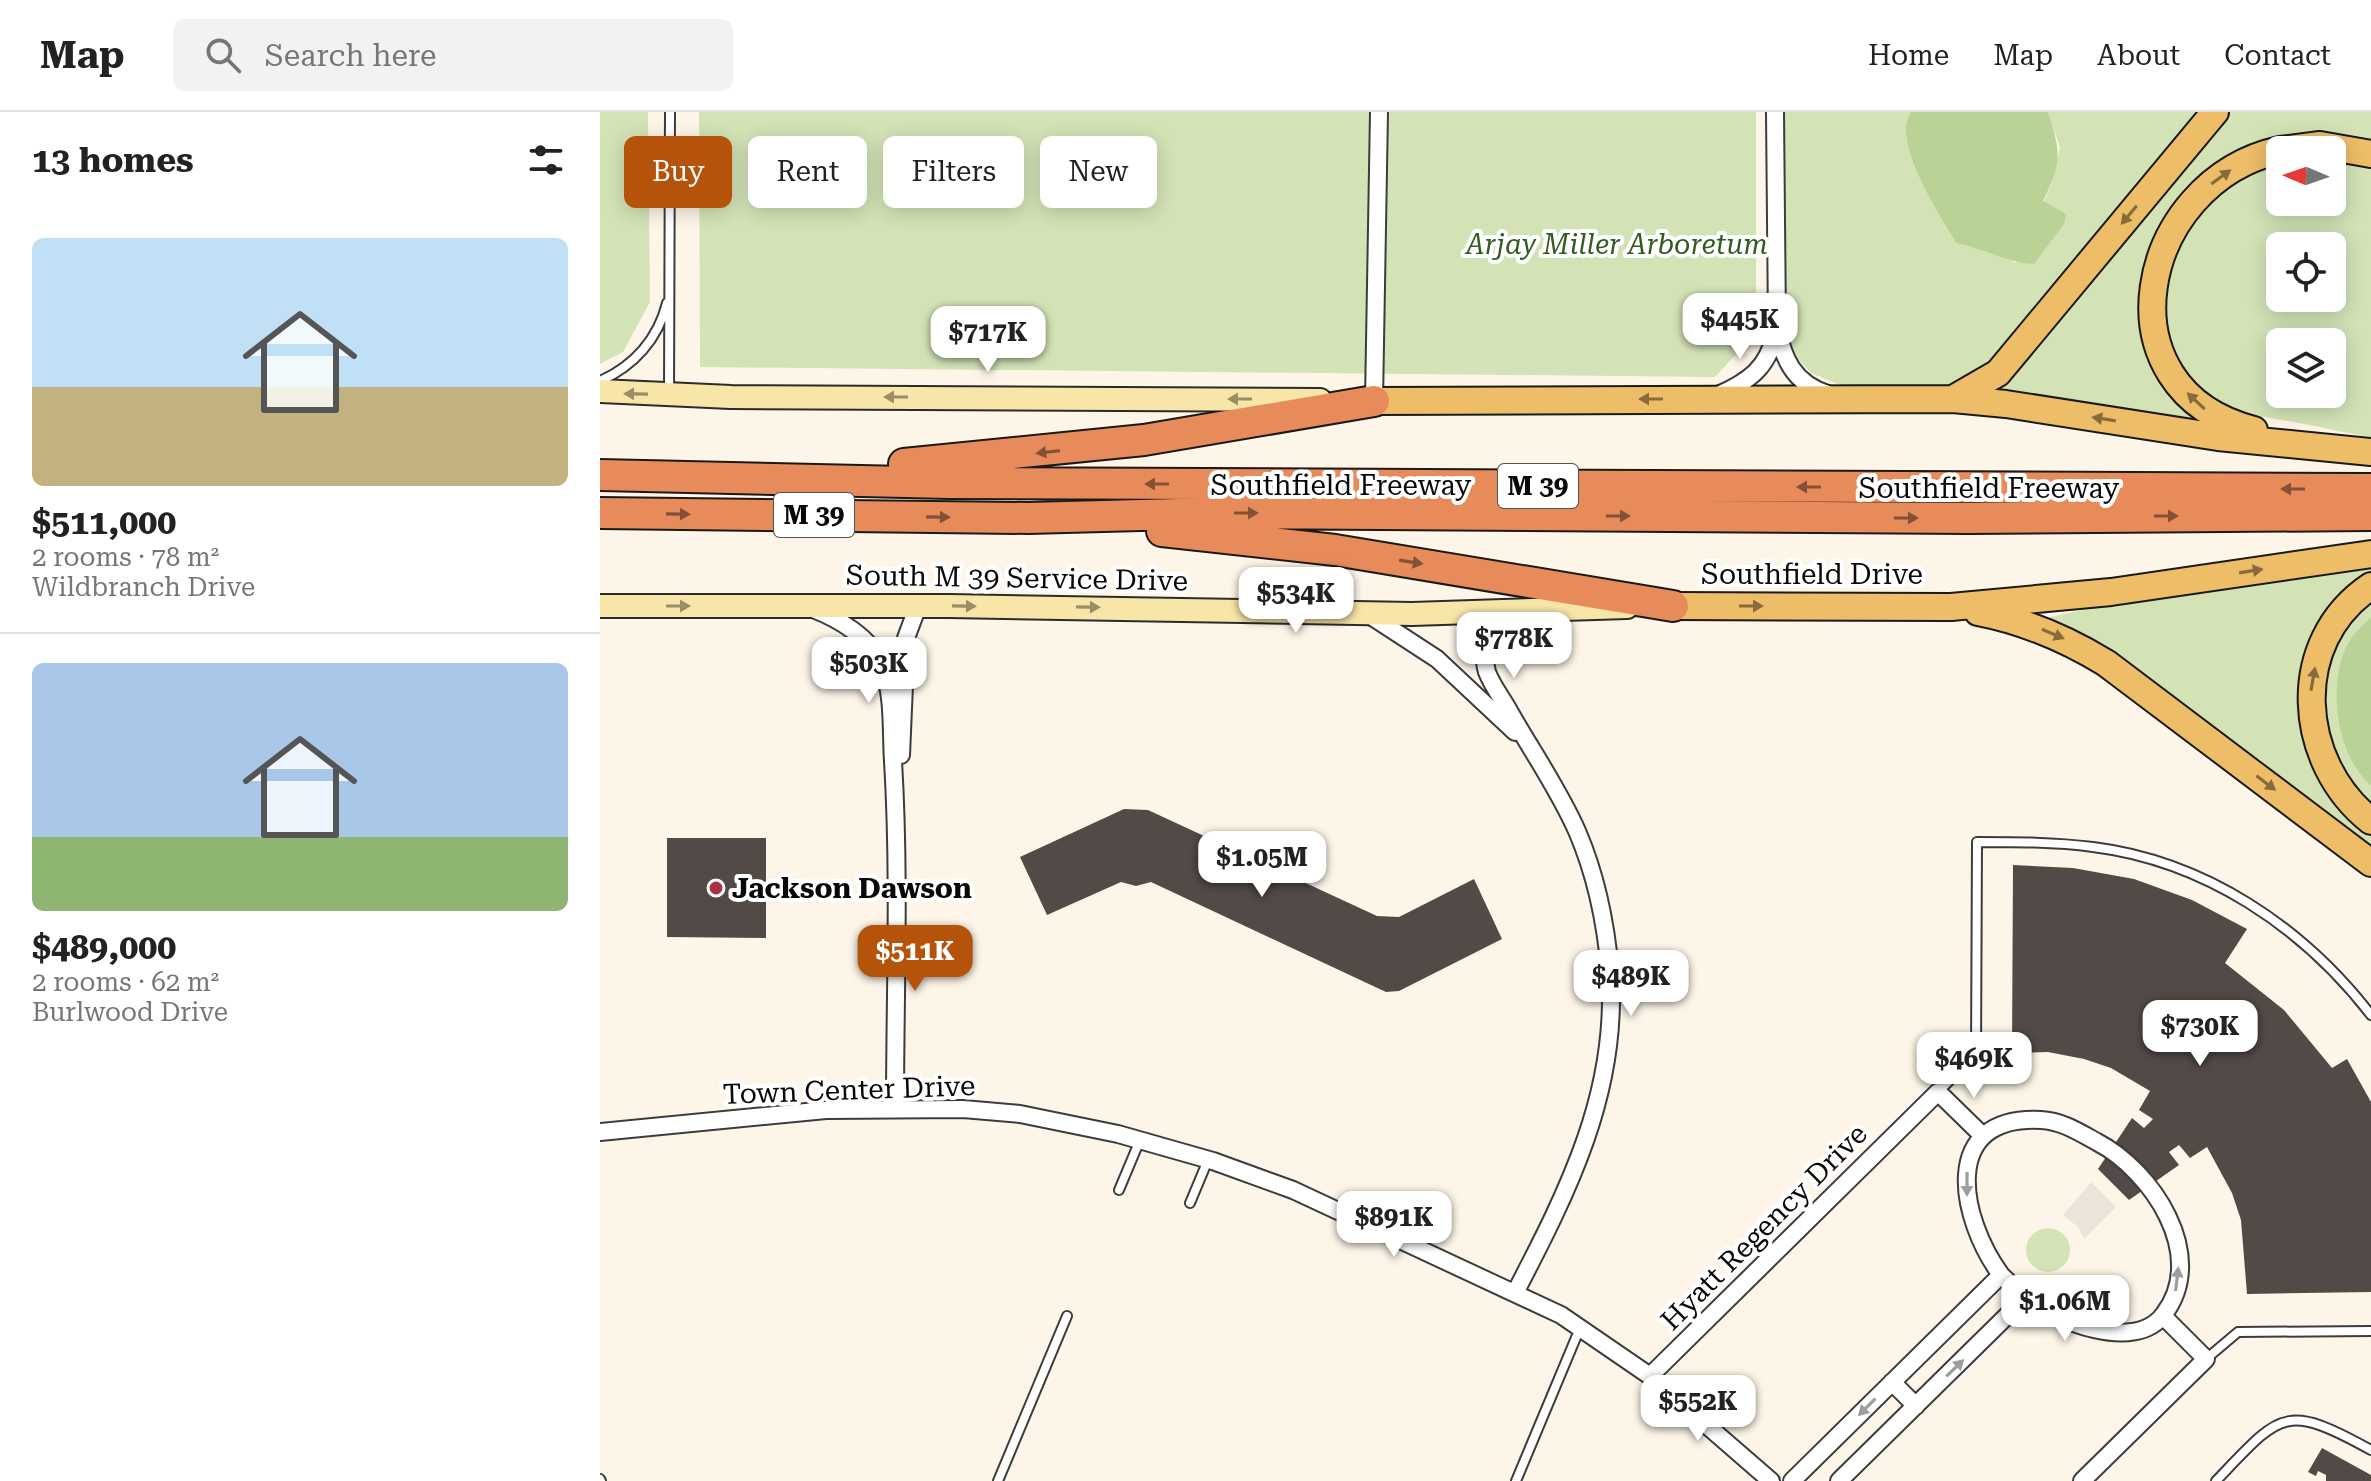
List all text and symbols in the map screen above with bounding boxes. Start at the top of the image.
search box [173,19,733,91]
text: Map [40,33,125,77]
icon: search [201,33,245,77]
text: Search here [265,38,437,73]
text: Home [1868,39,1949,72]
text: Map [1993,39,2053,72]
text: About [2097,39,2180,72]
text: Contact [2224,39,2331,72]
chip: Buy [624,136,732,208]
chip: Rent [748,136,867,208]
chip: Filters [883,136,1024,208]
chip: New [1040,136,1157,208]
north arrow [2266,136,2346,216]
map controls [2266,136,2346,408]
icon: filters [524,138,568,182]
text: 13 homes [32,140,194,180]
one-way arrow [2210,170,2231,186]
one-way arrow [2121,205,2138,225]
park label: Arjay Miller Arboretum [1464,228,1768,261]
button: locate [2266,232,2346,312]
icon: home [228,290,372,434]
pin: $445K [1684,293,1796,361]
text: $445K [1701,304,1779,334]
pin: $717K [932,306,1044,374]
text: $717K [949,317,1027,347]
button: layers [2266,328,2346,408]
one-way arrow [623,388,648,401]
one-way arrow [883,391,908,403]
one-way arrow [2187,392,2206,410]
one-way arrow [1227,393,1252,406]
one-way arrow [1638,393,1663,405]
one-way arrow [2091,412,2116,425]
one-way arrow [1035,446,1060,459]
road number: M 39 [1498,464,1578,508]
street label: Southfield Freeway [1211,469,1472,502]
street label: Southfield Freeway [1859,472,2120,505]
one-way arrow [1144,478,1169,490]
one-way arrow [1796,481,1821,493]
one-way arrow [2280,483,2305,495]
road number: M 39 [774,493,854,537]
text: $511,000 [32,502,176,542]
one-way arrow [1234,507,1259,520]
one-way arrow [666,508,691,520]
one-way arrow [1606,510,1631,522]
one-way arrow [2154,510,2179,523]
one-way arrow [926,511,951,523]
one-way arrow [1894,511,1919,524]
text: 2 rooms · 78 m² [32,542,219,572]
one-way arrow [1399,556,1424,569]
street label: Southfield Drive [1701,558,1923,591]
street label: South M 39 Service Drive [846,559,1188,597]
one-way arrow [2239,564,2264,577]
pin: $534K [1240,567,1352,635]
text: Wildbranch Drive [32,572,255,602]
text: $534K [1257,578,1335,608]
one-way arrow [666,600,691,612]
one-way arrow [952,600,977,612]
one-way arrow [1739,600,1764,612]
one-way arrow [1076,601,1101,614]
pin: $778K [1458,612,1570,680]
text: $778K [1475,623,1553,653]
one-way arrow [2041,628,2065,641]
pin: $503K [813,637,925,705]
text: $503K [830,648,908,678]
one-way arrow [2308,666,2320,691]
icon: home [228,715,372,859]
one-way arrow [2255,775,2277,791]
pin: $1.05M [1197,831,1327,899]
text: $1.05M [1216,842,1308,872]
place label: Jackson Dawson [732,872,972,905]
marker: Jackson Dawson [707,879,725,897]
pin: $511K [859,925,971,993]
text: $489,000 [32,927,176,967]
text: $511K [876,936,954,966]
pin: $489K [1575,950,1687,1018]
text: $489K [1592,961,1670,991]
text: 2 rooms · 62 m² [32,967,219,997]
text: Burlwood Drive [32,997,228,1027]
pin: $730K [2144,1000,2256,1068]
text: $730K [2161,1011,2239,1041]
pin: $469K [1918,1032,2030,1100]
text: $469K [1935,1043,2013,1073]
street label: Town Center Drive [722,1069,976,1111]
street label: Hyatt Regency Drive [1654,1117,1874,1337]
one-way arrow [1961,1172,1973,1197]
pin: $891K [1338,1191,1450,1259]
text: $891K [1355,1202,1433,1232]
one-way arrow [2171,1266,2184,1291]
pin: $1.06M [2000,1275,2130,1343]
text: $1.06M [2019,1286,2111,1316]
one-way arrow [1945,1359,1964,1377]
pin: $552K [1642,1375,1754,1443]
text: $552K [1659,1386,1737,1416]
one-way arrow [1858,1397,1877,1416]

